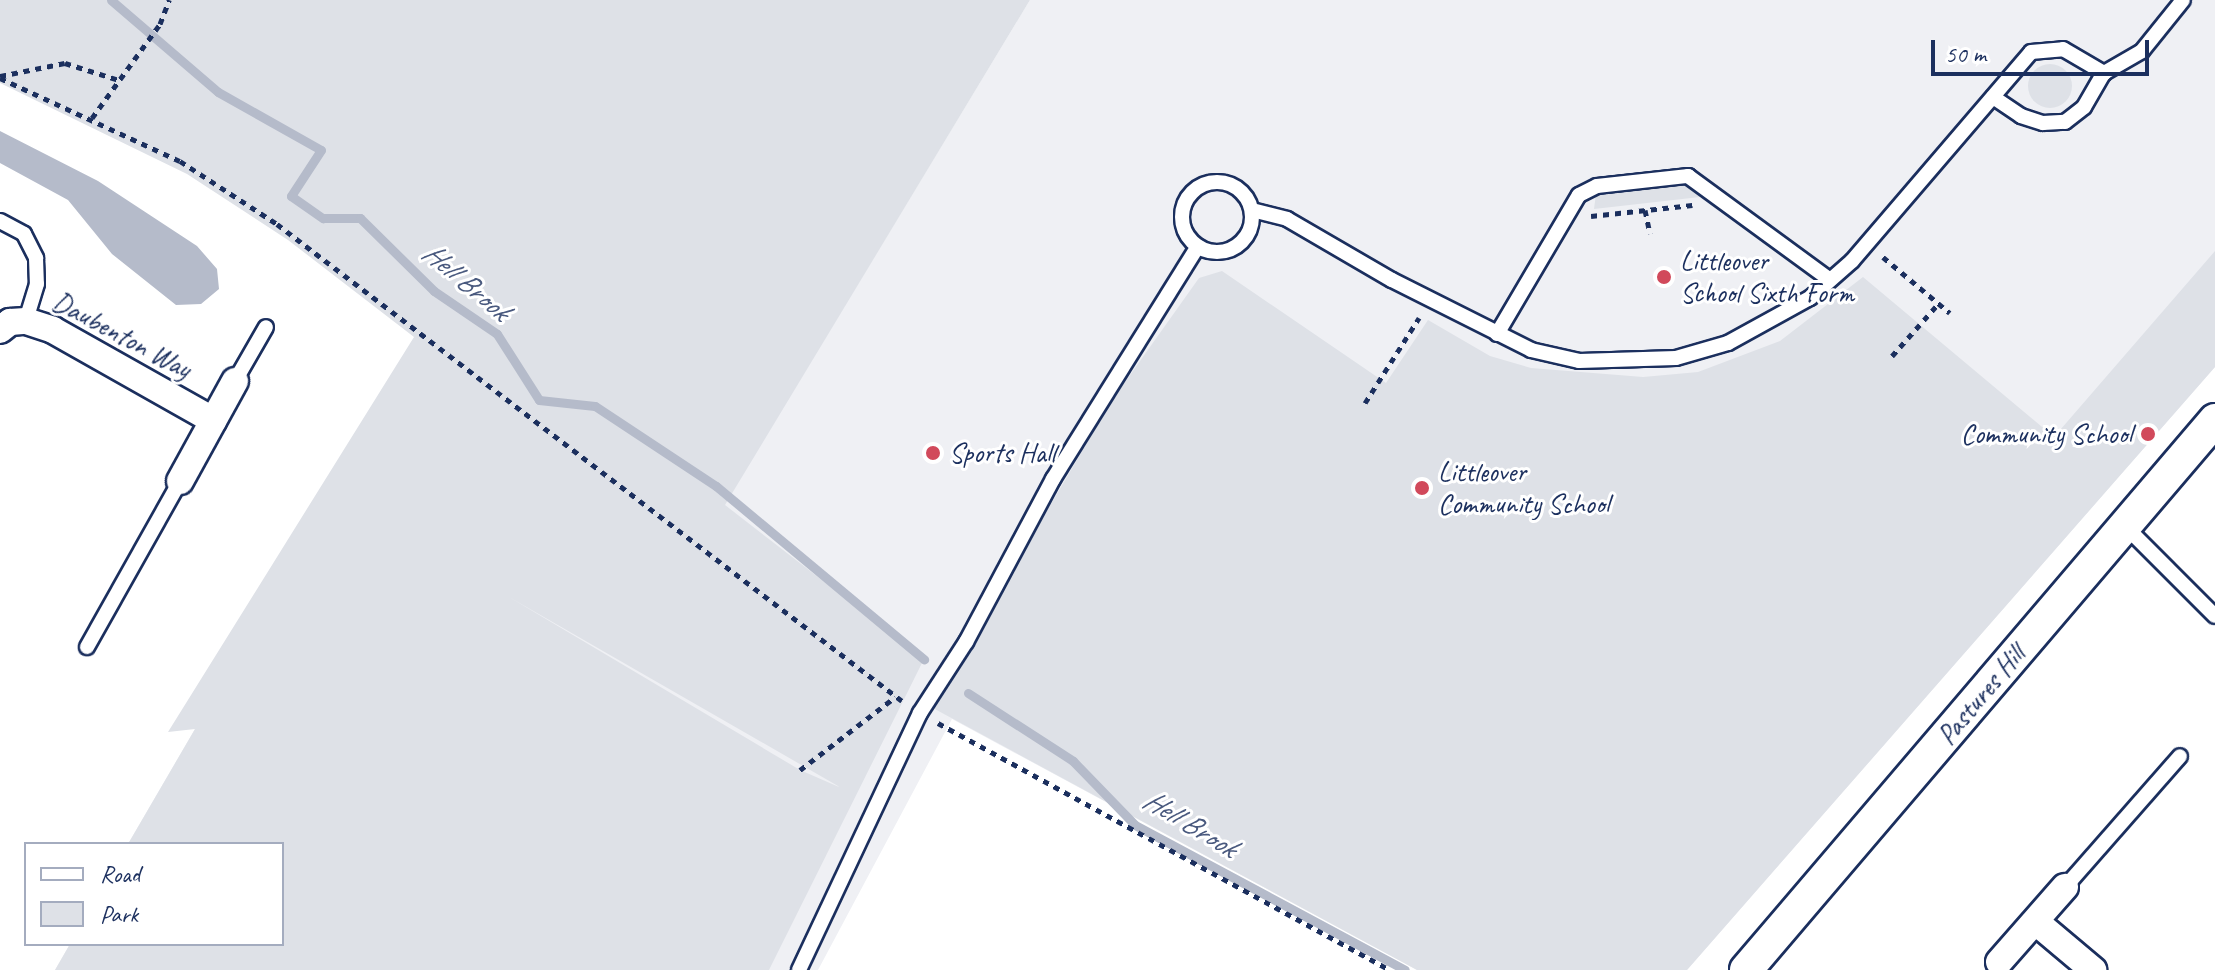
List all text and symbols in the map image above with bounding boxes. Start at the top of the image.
scale bar [1935,24,2153,74]
text: 50 m [1945,39,1986,69]
water label: Hell Brook [415,234,517,328]
place label: Littleover School Sixth Form [1680,244,1854,310]
marker: Littleover School Sixth Form [1655,268,1673,286]
street label: Daubenton Way [47,284,197,386]
place label: Community School [1962,417,2132,451]
marker: Community School [2139,425,2157,443]
place label: Sports Hall [949,436,1056,470]
marker: Sports Hall [924,444,942,462]
place label: Littleover Community School [1438,455,1608,521]
marker: Littleover Community School [1413,479,1431,497]
street label: Pastures Hill [1930,638,2032,752]
water label: Hell Brook [1137,781,1243,865]
legend [24,842,284,946]
text: Road [100,859,140,889]
text: Park [100,899,138,929]

